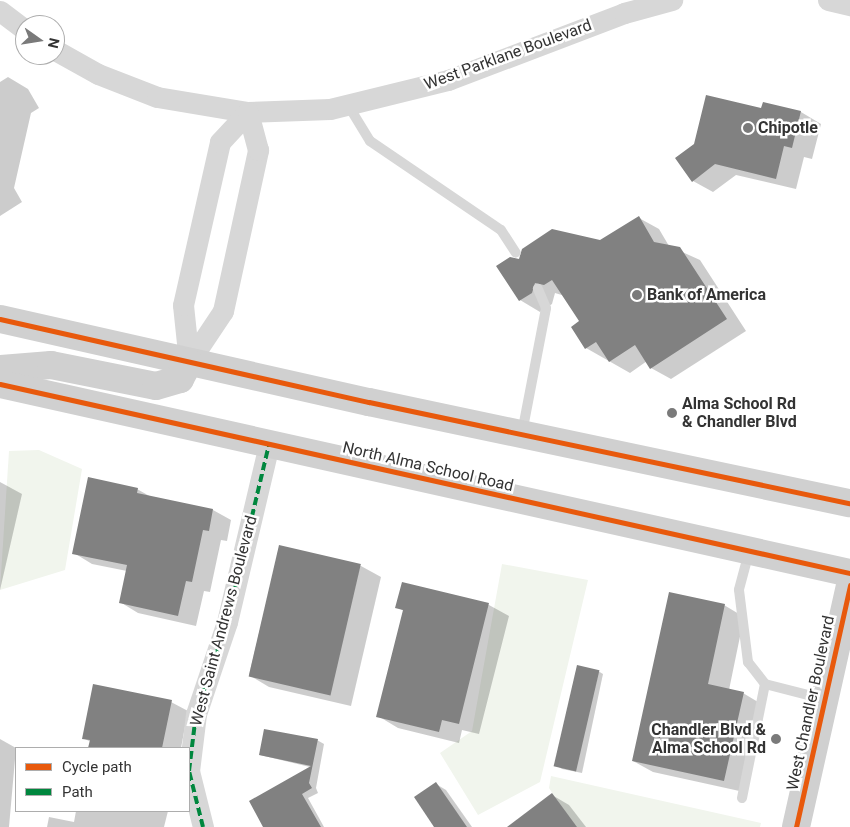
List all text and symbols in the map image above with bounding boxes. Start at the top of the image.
north arrow [15,15,65,65]
street label: West Parklane Boulevard [422,16,594,94]
text: N [45,37,63,50]
place label: Chipotle [758,118,818,138]
marker: Chipotle [742,122,754,134]
place label: Bank of America [647,285,766,305]
marker: Bank of America [631,289,643,301]
place label: Alma School Rd & Chandler Blvd [682,394,797,432]
marker: Alma School Rd & Chandler Blvd [666,407,678,419]
street label: North Alma School Road [341,438,515,496]
street label: West Saint Andrews Boulevard [187,514,261,728]
street label: West Chandler Boulevard [783,614,839,792]
place label: Chandler Blvd & Alma School Rd [651,720,766,758]
marker: Chandler Blvd & Alma School Rd [770,733,782,745]
legend [15,747,190,812]
text: Cycle path [62,758,132,776]
text: Path [62,783,93,801]

